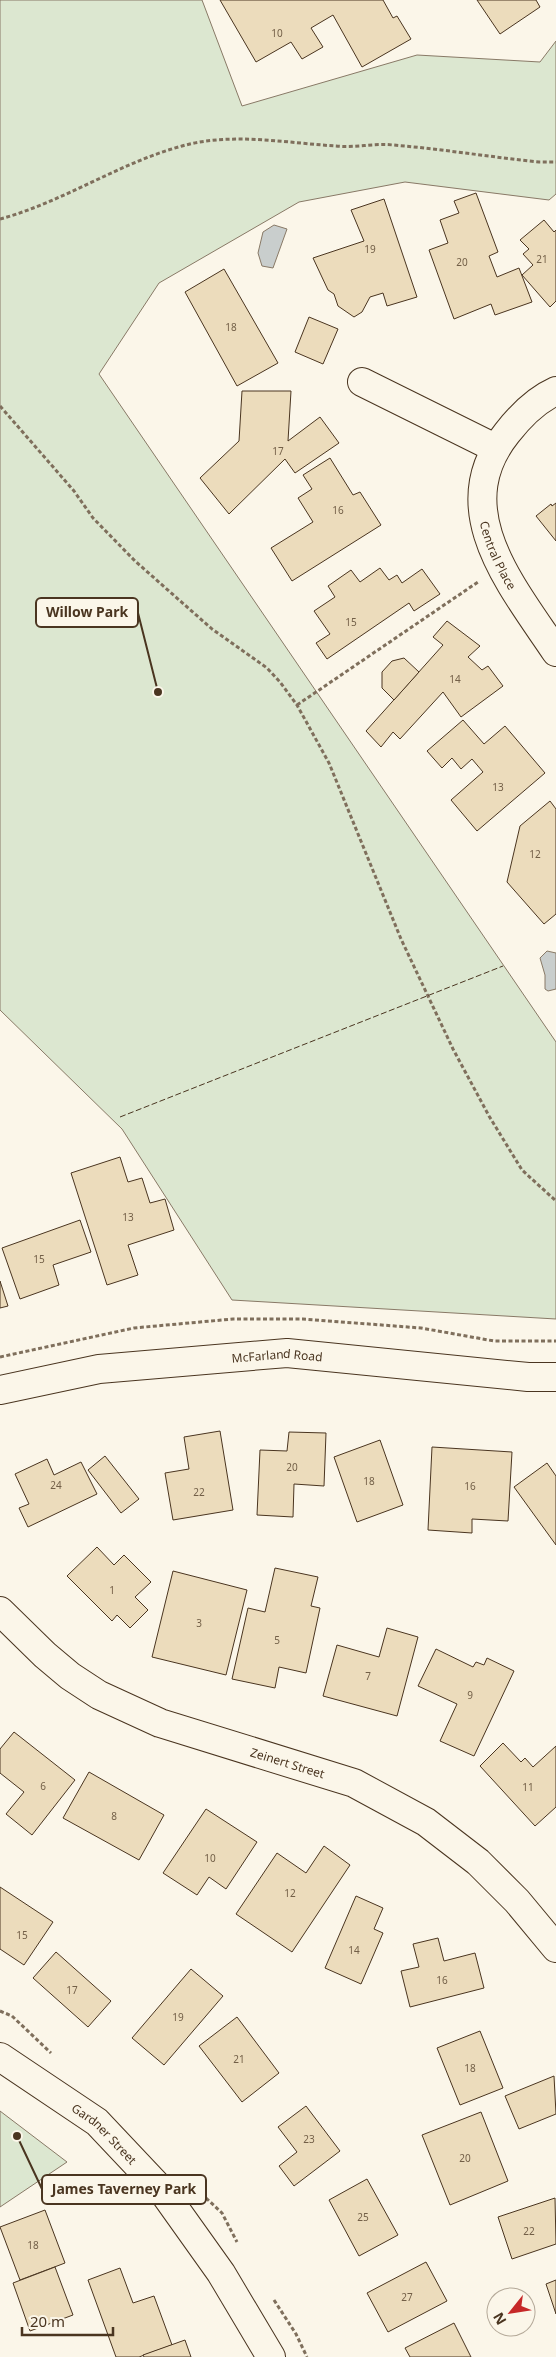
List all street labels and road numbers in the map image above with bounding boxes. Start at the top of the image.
street label: Central Place [476,519,521,593]
street label: McFarland Road [231,1344,323,1366]
street label: Zeinert Street [248,1743,328,1782]
street label: Gardner Street [69,2099,141,2168]

